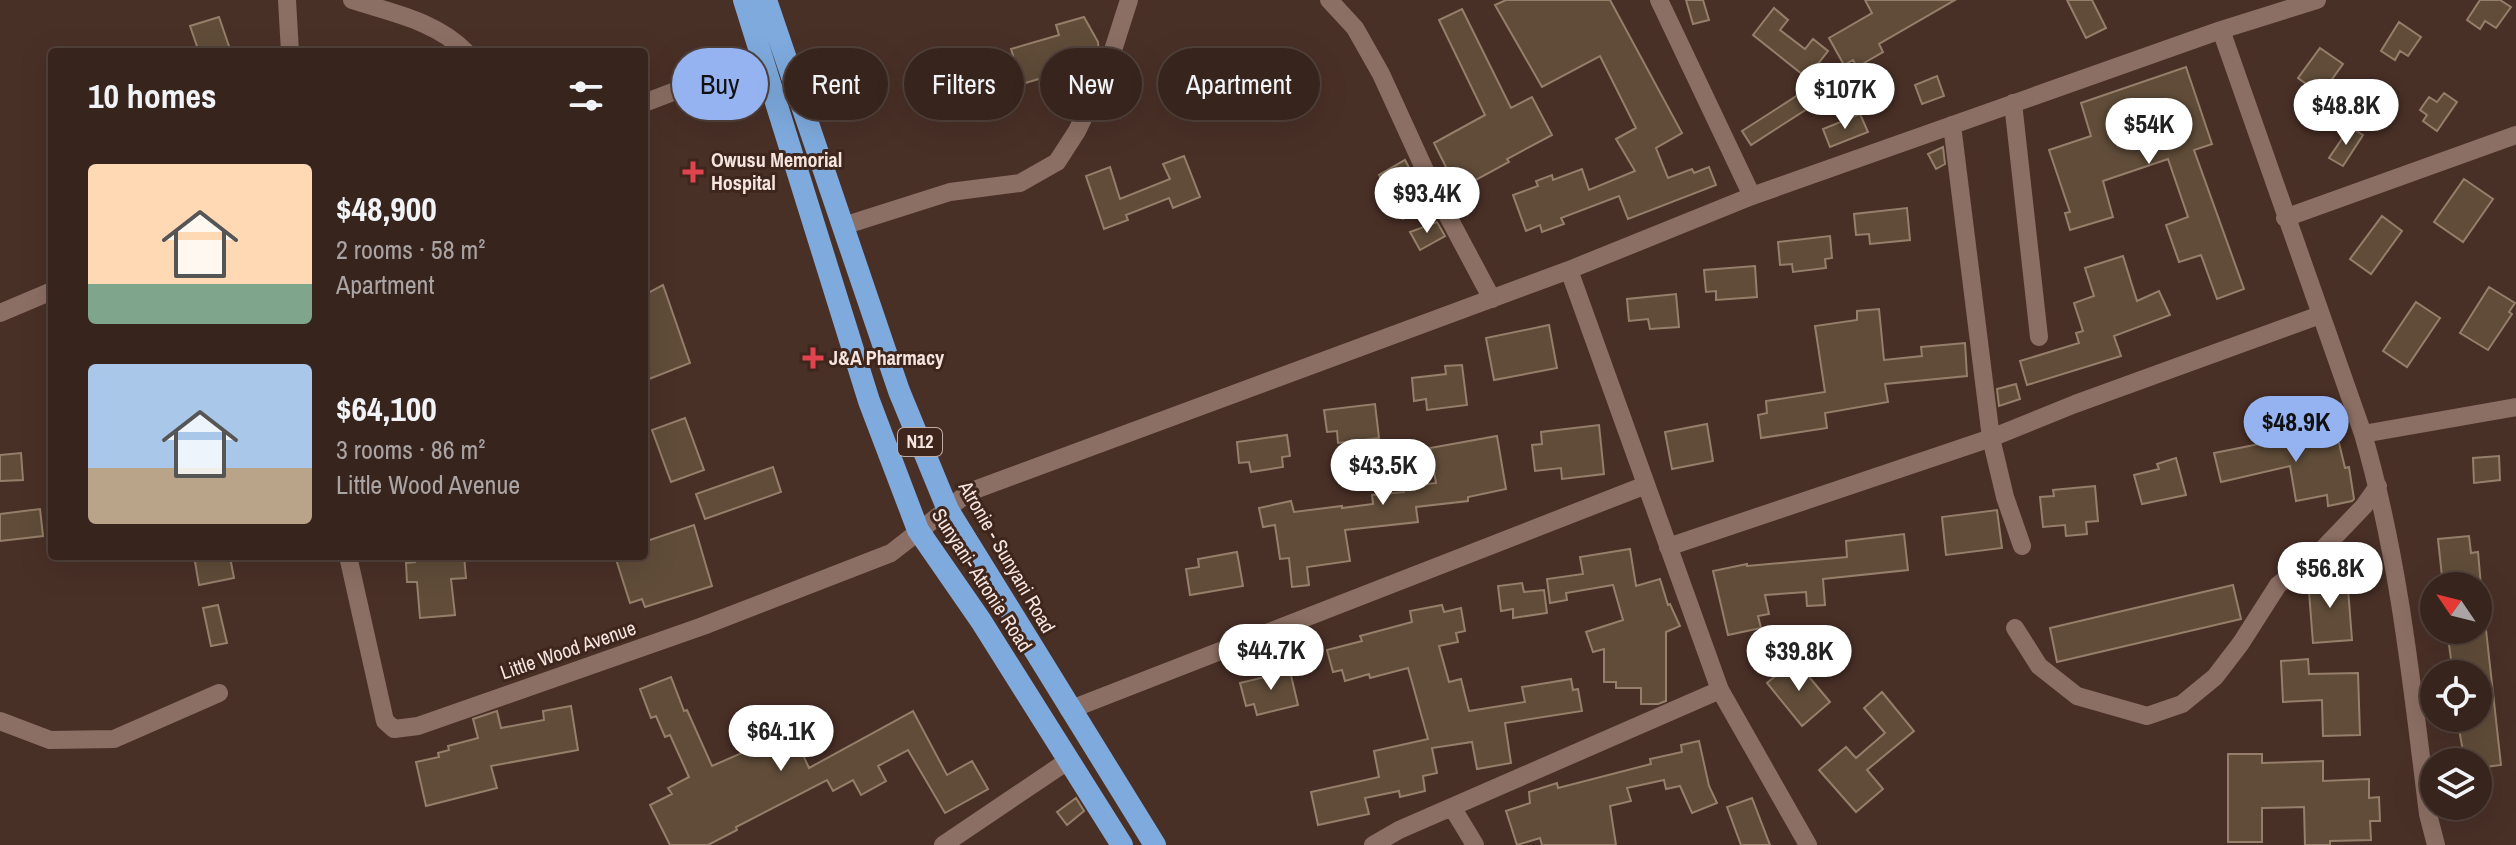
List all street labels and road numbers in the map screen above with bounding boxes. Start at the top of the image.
road number: N12 [898,428,942,456]
street label: Atronie - Sunyani Road [952,475,1062,638]
street label: Sunyani- Atronie Road [926,503,1039,657]
street label: Little Wood Avenue [496,614,639,685]

